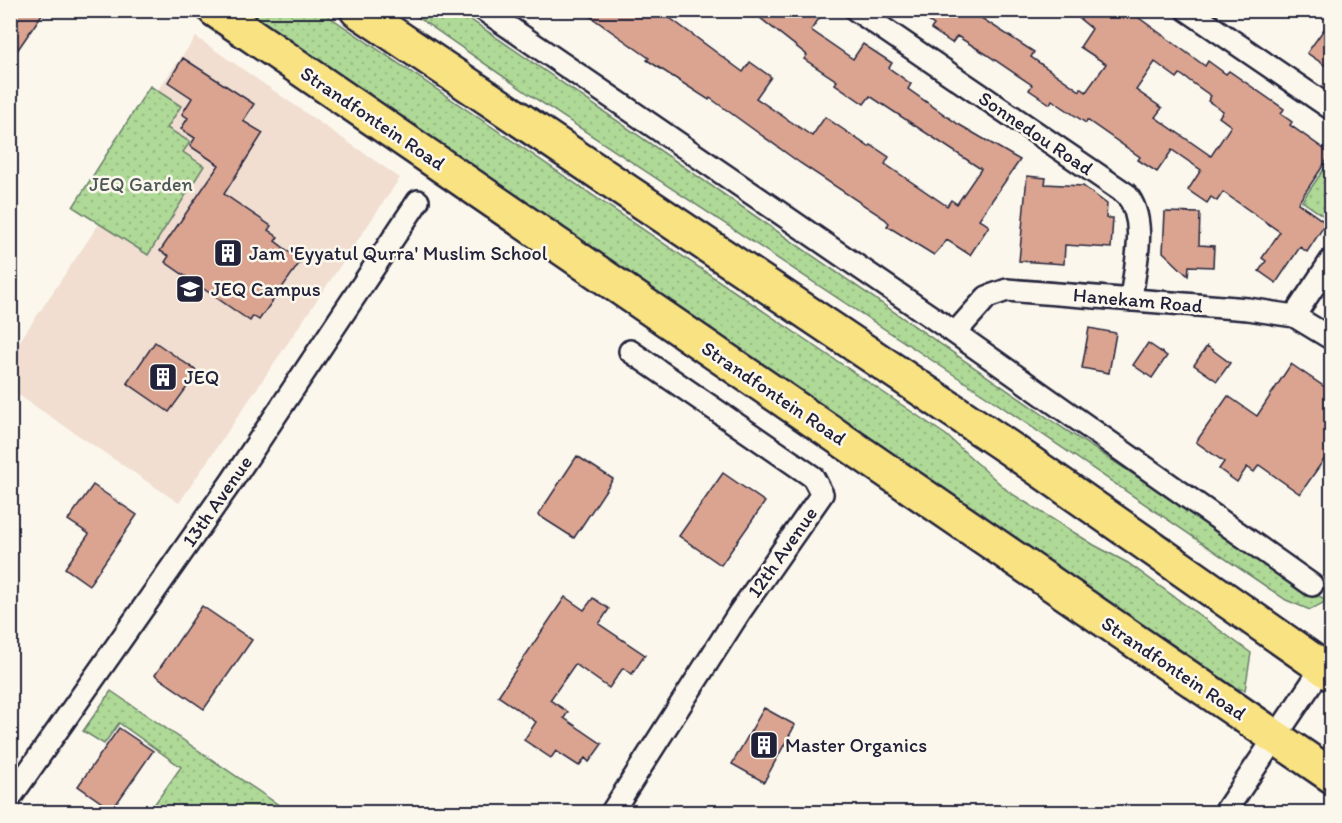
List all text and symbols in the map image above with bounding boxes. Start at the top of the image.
street label: Strandfontein Road [296,61,450,175]
street label: Sonnedou Road [974,86,1098,180]
park label: JEQ Garden [89,172,193,196]
building icon: Jam 'Eyyatul Qurra' Muslim School [212,237,244,269]
place label: Jam 'Eyyatul Qurra' Muslim School [249,241,548,265]
school or university icon: JEQ Campus [174,273,206,305]
place label: JEQ Campus [211,277,321,301]
street label: Hanekam Road [1072,282,1204,318]
street label: Strandfontein Road [697,336,851,450]
building icon: JEQ [147,361,179,393]
place label: JEQ [184,365,219,389]
street label: 13th Avenue [177,451,257,551]
street label: 12th Avenue [742,502,822,602]
street label: Strandfontein Road [1097,611,1251,725]
building icon: Master Organics [748,729,780,761]
place label: Master Organics [785,733,927,757]

